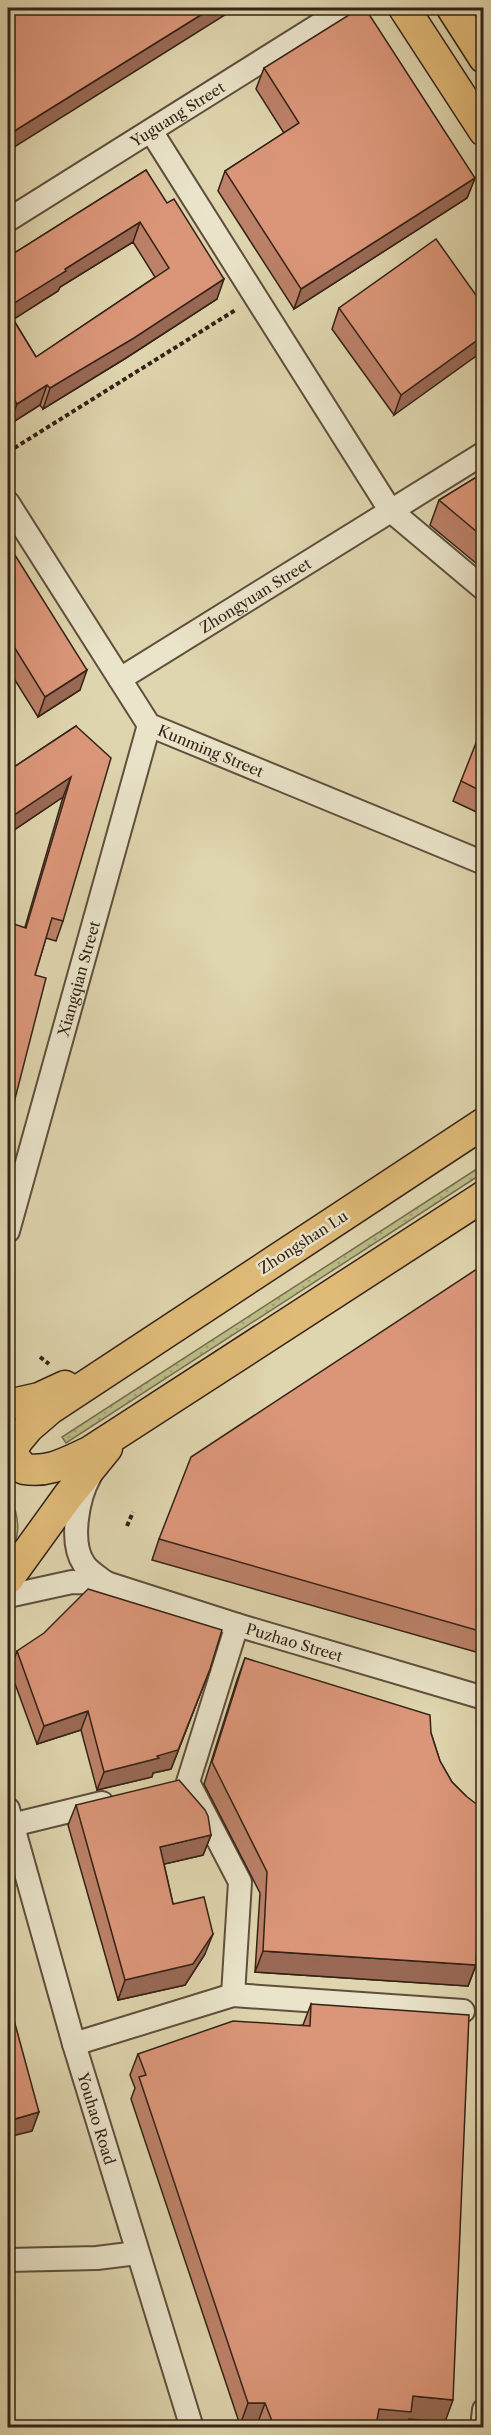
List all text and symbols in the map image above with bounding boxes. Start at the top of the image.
street label: Yuguang Street [126,77,229,151]
street label: Zhongyuan Street [196,553,315,637]
street label: Kunming Street [155,720,267,781]
street label: Xiangqian Street [53,918,104,1039]
street label: Zhongshan Lu [255,1206,351,1278]
street label: Puzhao Street [244,1619,346,1665]
street label: Youhao Road [74,2069,120,2167]

